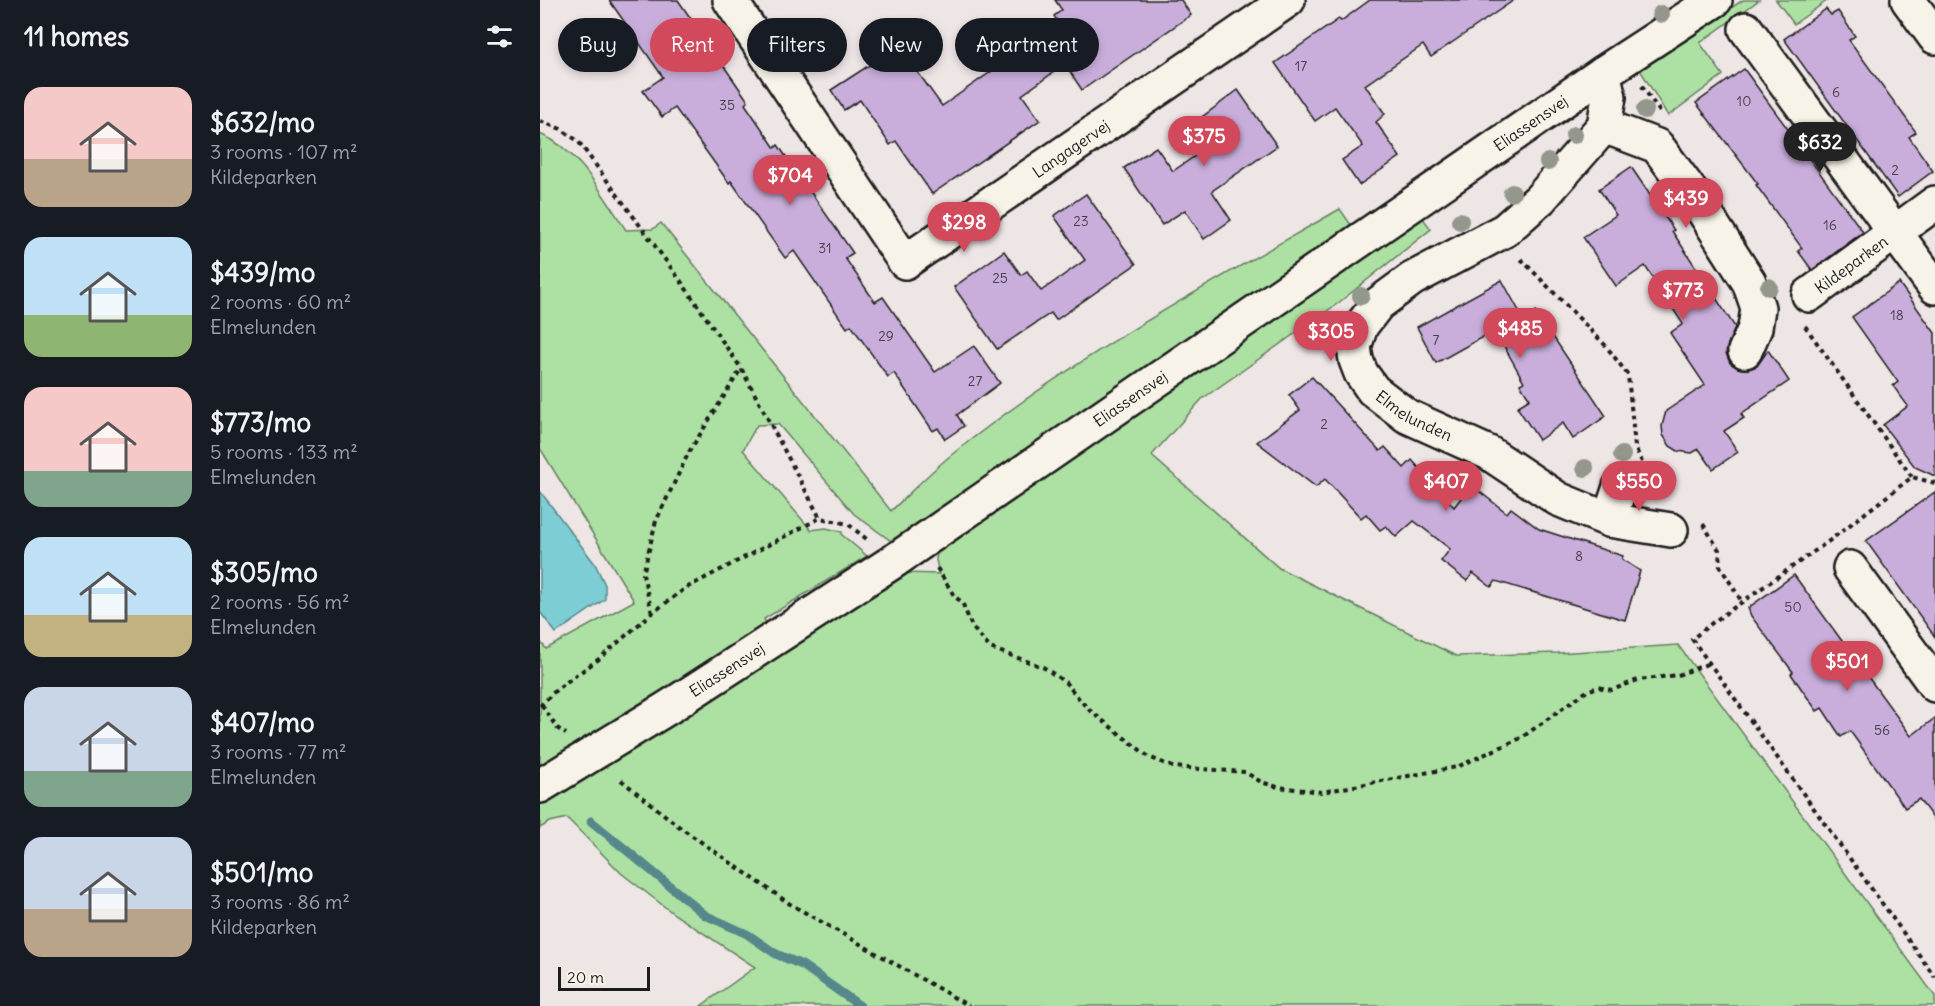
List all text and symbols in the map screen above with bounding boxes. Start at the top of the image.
chip: Buy [558,18,638,72]
chip: Rent [650,18,735,72]
chip: Filters [747,18,847,72]
chip: New [859,18,943,72]
chip: Apartment [955,18,1099,72]
text: 11 homes [24,20,129,53]
icon: filters [483,20,516,53]
house number: 17 [1295,57,1307,75]
house number: 6 [1832,83,1840,101]
street label: Eliassensvej [1489,91,1571,155]
house number: 10 [1737,92,1751,110]
house number: 35 [719,96,735,114]
text: $632/mo [210,106,315,139]
icon: home [72,111,144,183]
street label: Langagervej [1028,115,1113,182]
pin: $375 [1168,116,1240,167]
pin: $632 [1784,122,1856,173]
text: $375 [1182,123,1226,148]
text: $632 [1798,129,1842,154]
text: 3 rooms · 107 m² [210,139,358,164]
pin: $704 [754,155,826,206]
house number: 2 [1891,161,1899,179]
text: $704 [767,162,813,187]
text: Kildeparken [210,164,317,189]
pin: $439 [1650,178,1722,229]
text: $439 [1663,185,1709,210]
pin: $298 [928,202,1000,253]
text: $298 [941,209,987,234]
house number: 23 [1073,212,1089,230]
house number: 16 [1823,216,1837,234]
street label: Kildeparken [1810,231,1892,298]
house number: 31 [818,239,832,257]
text: $439/mo [210,256,315,289]
icon: home [72,261,144,333]
house number: 25 [992,269,1008,287]
pin: $773 [1647,270,1719,321]
text: $773 [1662,277,1704,302]
text: 2 rooms · 60 m² [210,289,351,314]
house number: 18 [1890,306,1904,324]
pin: $485 [1484,308,1556,359]
pin: $305 [1295,311,1367,362]
text: Elmelunden [210,314,316,339]
text: $485 [1497,315,1543,340]
text: $305 [1307,318,1355,343]
house number: 29 [878,327,894,345]
house number: 7 [1433,331,1440,349]
street label: Eliassensvej [1089,366,1171,431]
house number: 27 [968,372,982,390]
street label: Elmelunden [1372,386,1455,445]
text: $773/mo [210,406,311,439]
icon: home [72,411,144,483]
house number: 2 [1320,415,1328,433]
text: 5 rooms · 133 m² [210,439,358,464]
pin: $407 [1410,461,1482,512]
pin: $550 [1603,461,1675,512]
text: Elmelunden [210,464,316,489]
text: $407 [1423,468,1469,493]
text: $550 [1615,468,1663,493]
house number: 8 [1575,547,1583,565]
text: $305/mo [210,556,318,589]
icon: home [72,561,144,633]
text: 2 rooms · 56 m² [210,589,350,614]
house number: 50 [1784,598,1802,616]
text: Elmelunden [210,614,316,639]
street label: Eliassensvej [685,638,768,701]
pin: $501 [1811,641,1883,692]
text: $501 [1825,648,1869,673]
text: $407/mo [210,706,315,739]
icon: home [72,711,144,783]
house number: 56 [1874,721,1890,739]
text: 3 rooms · 77 m² [210,739,347,764]
text: Elmelunden [210,764,316,789]
text: $501/mo [210,856,313,889]
icon: home [72,861,144,933]
text: 3 rooms · 86 m² [210,889,350,914]
text: Kildeparken [210,914,317,939]
scale bar [558,964,650,992]
text: 20 m [567,967,604,987]

